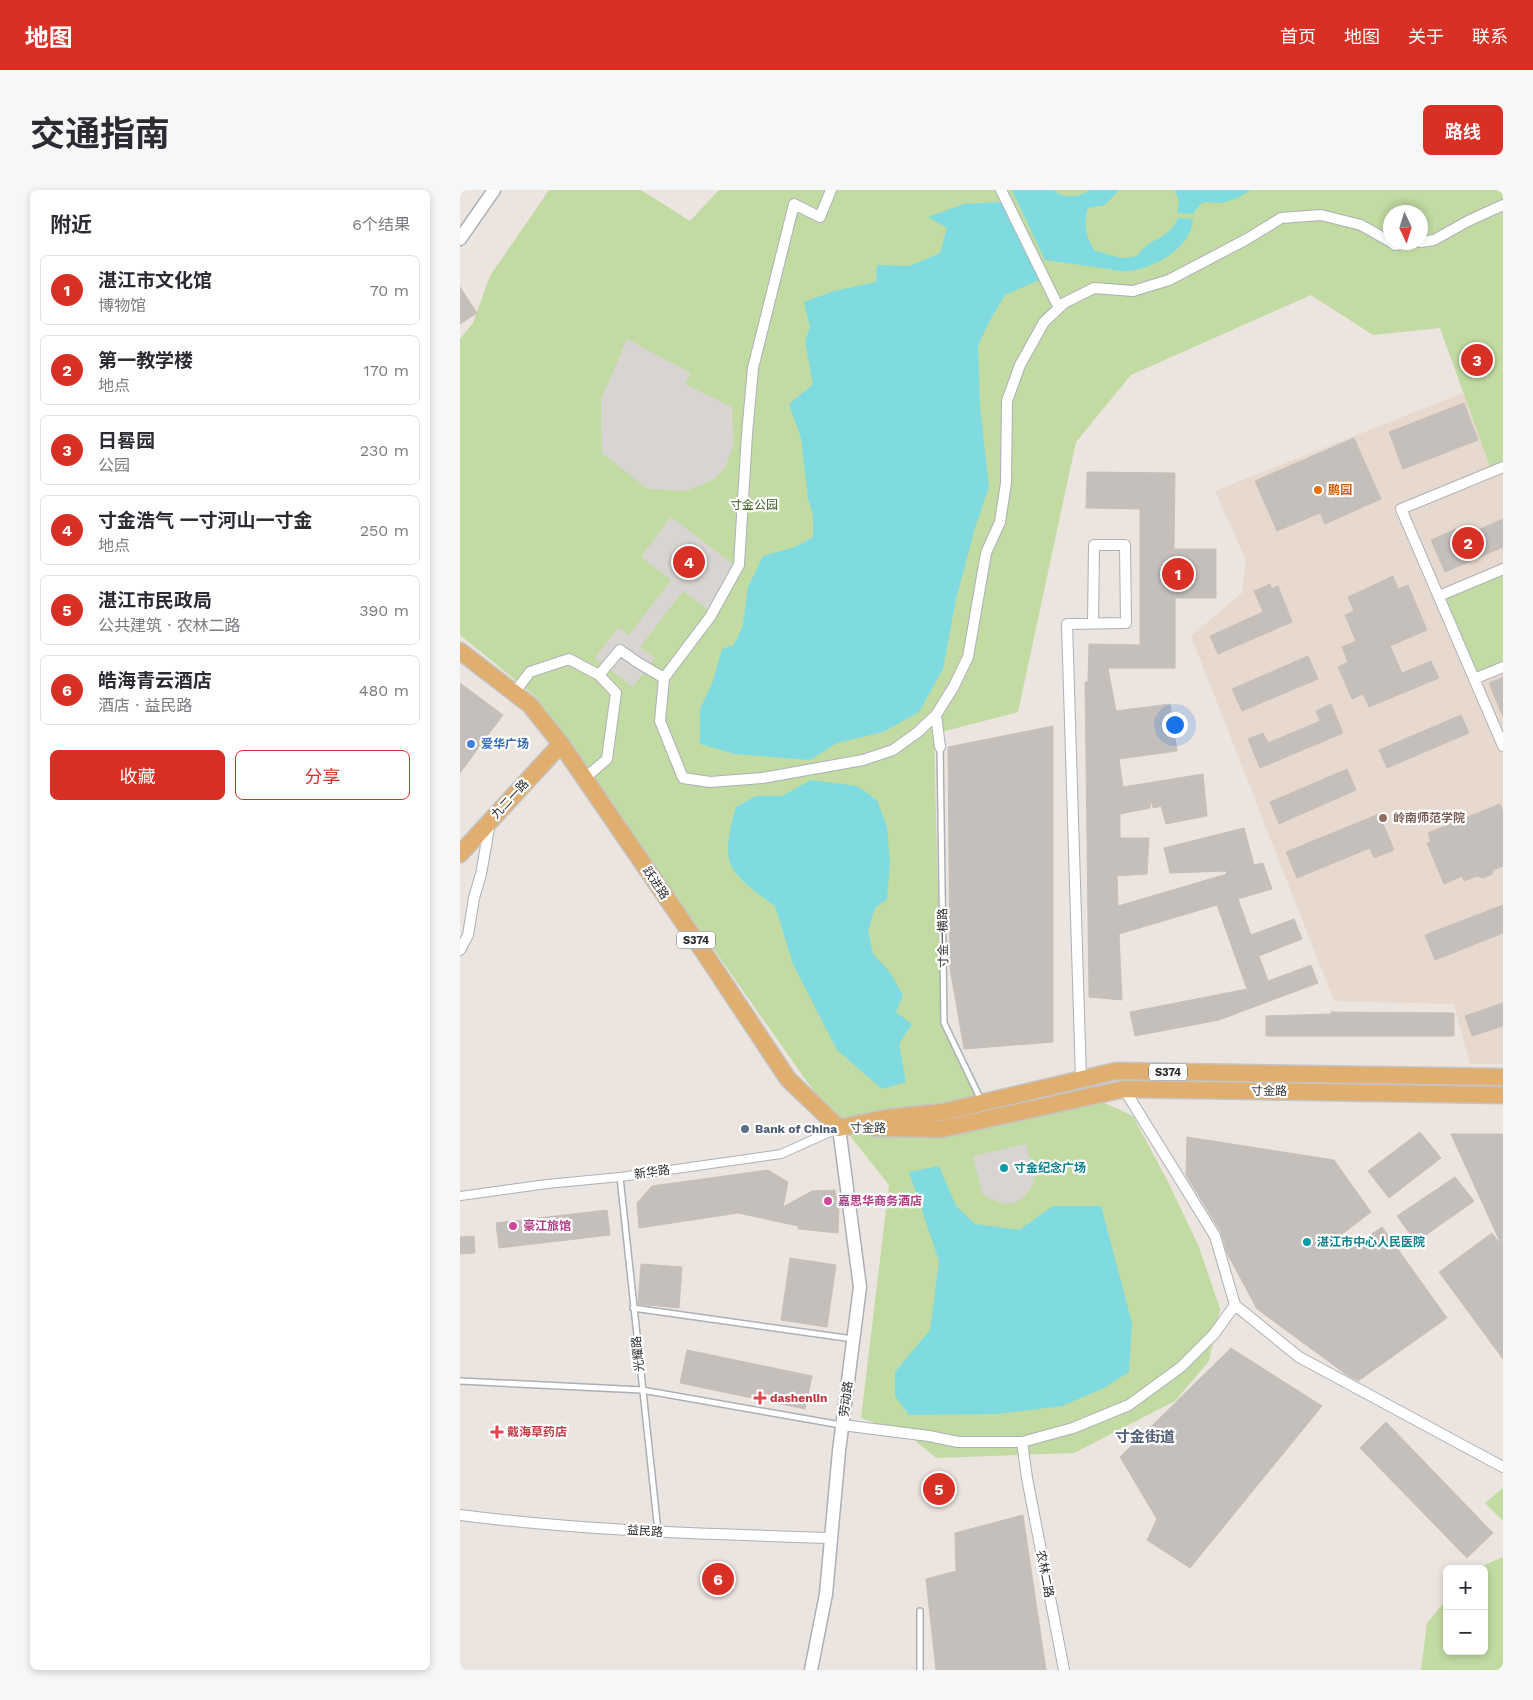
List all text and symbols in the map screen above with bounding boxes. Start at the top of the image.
text: 地图 [25,24,73,52]
text: 首页 [1280,26,1316,47]
text: 地图 [1344,26,1380,47]
text: 关于 [1408,26,1444,47]
text: 联系 [1472,26,1508,47]
button: 路线 [1423,105,1503,155]
text: 交通指南 [30,113,170,155]
north arrow [1383,205,1428,250]
text: 附近 [50,212,92,237]
text: 6个结果 [352,215,410,234]
text: 湛江市文化馆 [98,269,212,292]
text: 1 [64,281,70,300]
text: 70 m [370,281,409,300]
text: 博物馆 [98,296,146,315]
pin: 3 [1461,341,1493,379]
text: 第一教学楼 [98,349,193,372]
text: 2 [62,361,72,380]
text: 170 m [363,361,409,380]
text: 地点 [98,376,130,395]
text: 日晷园 [98,429,155,452]
text: 3 [62,441,72,460]
text: 230 m [360,441,409,460]
text: 公园 [98,456,130,475]
place label: 鹏园 [1328,483,1352,497]
marker: 鹏园 [1312,484,1324,496]
park label: 寸金公园 [730,498,778,512]
text: 寸金浩气 一寸河山一寸金 [98,509,312,532]
text: 4 [62,521,72,540]
text: 250 m [360,521,409,540]
pin: 2 [1452,524,1484,562]
text: 地点 [98,536,130,555]
pin: 4 [673,543,705,581]
pin: 1 [1162,555,1194,593]
text: 湛江市民政局 [98,589,212,612]
text: 5 [62,601,72,620]
text: 390 m [359,601,409,620]
text: 公共建筑 · 农林二路 [98,616,241,635]
text: 皓海青云酒店 [98,669,212,692]
text: 6 [62,681,72,700]
text: 480 m [359,681,409,700]
text: 酒店 · 益民路 [98,696,193,715]
your location [1162,712,1188,738]
place label: 爱华广场 [481,737,529,751]
marker: 爱华广场 [465,738,477,750]
button: 收藏 [50,750,225,800]
button: 分享 [235,750,410,800]
street label: 九二一路 [489,777,531,821]
place label: 岭南师范学院 [1393,811,1465,825]
marker: 岭南师范学院 [1377,812,1389,824]
street label: 跃进路 [640,864,672,902]
street label: 寸金一横路 [935,908,951,968]
road number: S374 [677,932,715,948]
road number: S374 [1149,1064,1187,1080]
street label: 寸金路 [1251,1084,1287,1098]
street label: 寸金路 [850,1121,886,1135]
place label: Bank of China [755,1122,837,1136]
marker: Bank of China [739,1123,751,1135]
place label: 寸金纪念广场 [1014,1161,1086,1175]
marker: 寸金纪念广场 [998,1162,1010,1174]
street label: 新华路 [633,1163,671,1181]
place label: 嘉思华商务酒店 [838,1194,922,1208]
marker: 嘉思华商务酒店 [822,1195,834,1207]
place label: 豪江旅馆 [523,1219,571,1233]
marker: 豪江旅馆 [507,1220,519,1232]
place label: 湛江市中心人民医院 [1317,1235,1425,1249]
marker: 湛江市中心人民医院 [1301,1236,1313,1248]
street label: 光耀路 [629,1335,647,1373]
street label: 劳动路 [837,1380,855,1418]
place label: dashenlin [770,1391,828,1405]
marker: dashenlin [754,1392,766,1404]
place label: 戴海草药店 [507,1425,567,1439]
marker: 戴海草药店 [491,1426,503,1438]
district label: 寸金街道 [1115,1428,1175,1446]
pin: 5 [923,1470,955,1508]
street label: 益民路 [627,1523,663,1539]
street label: 农林二路 [1034,1549,1056,1599]
pin: 6 [702,1560,734,1598]
map controls [1443,1565,1488,1655]
button: + [1443,1565,1488,1610]
button: − [1443,1610,1488,1655]

